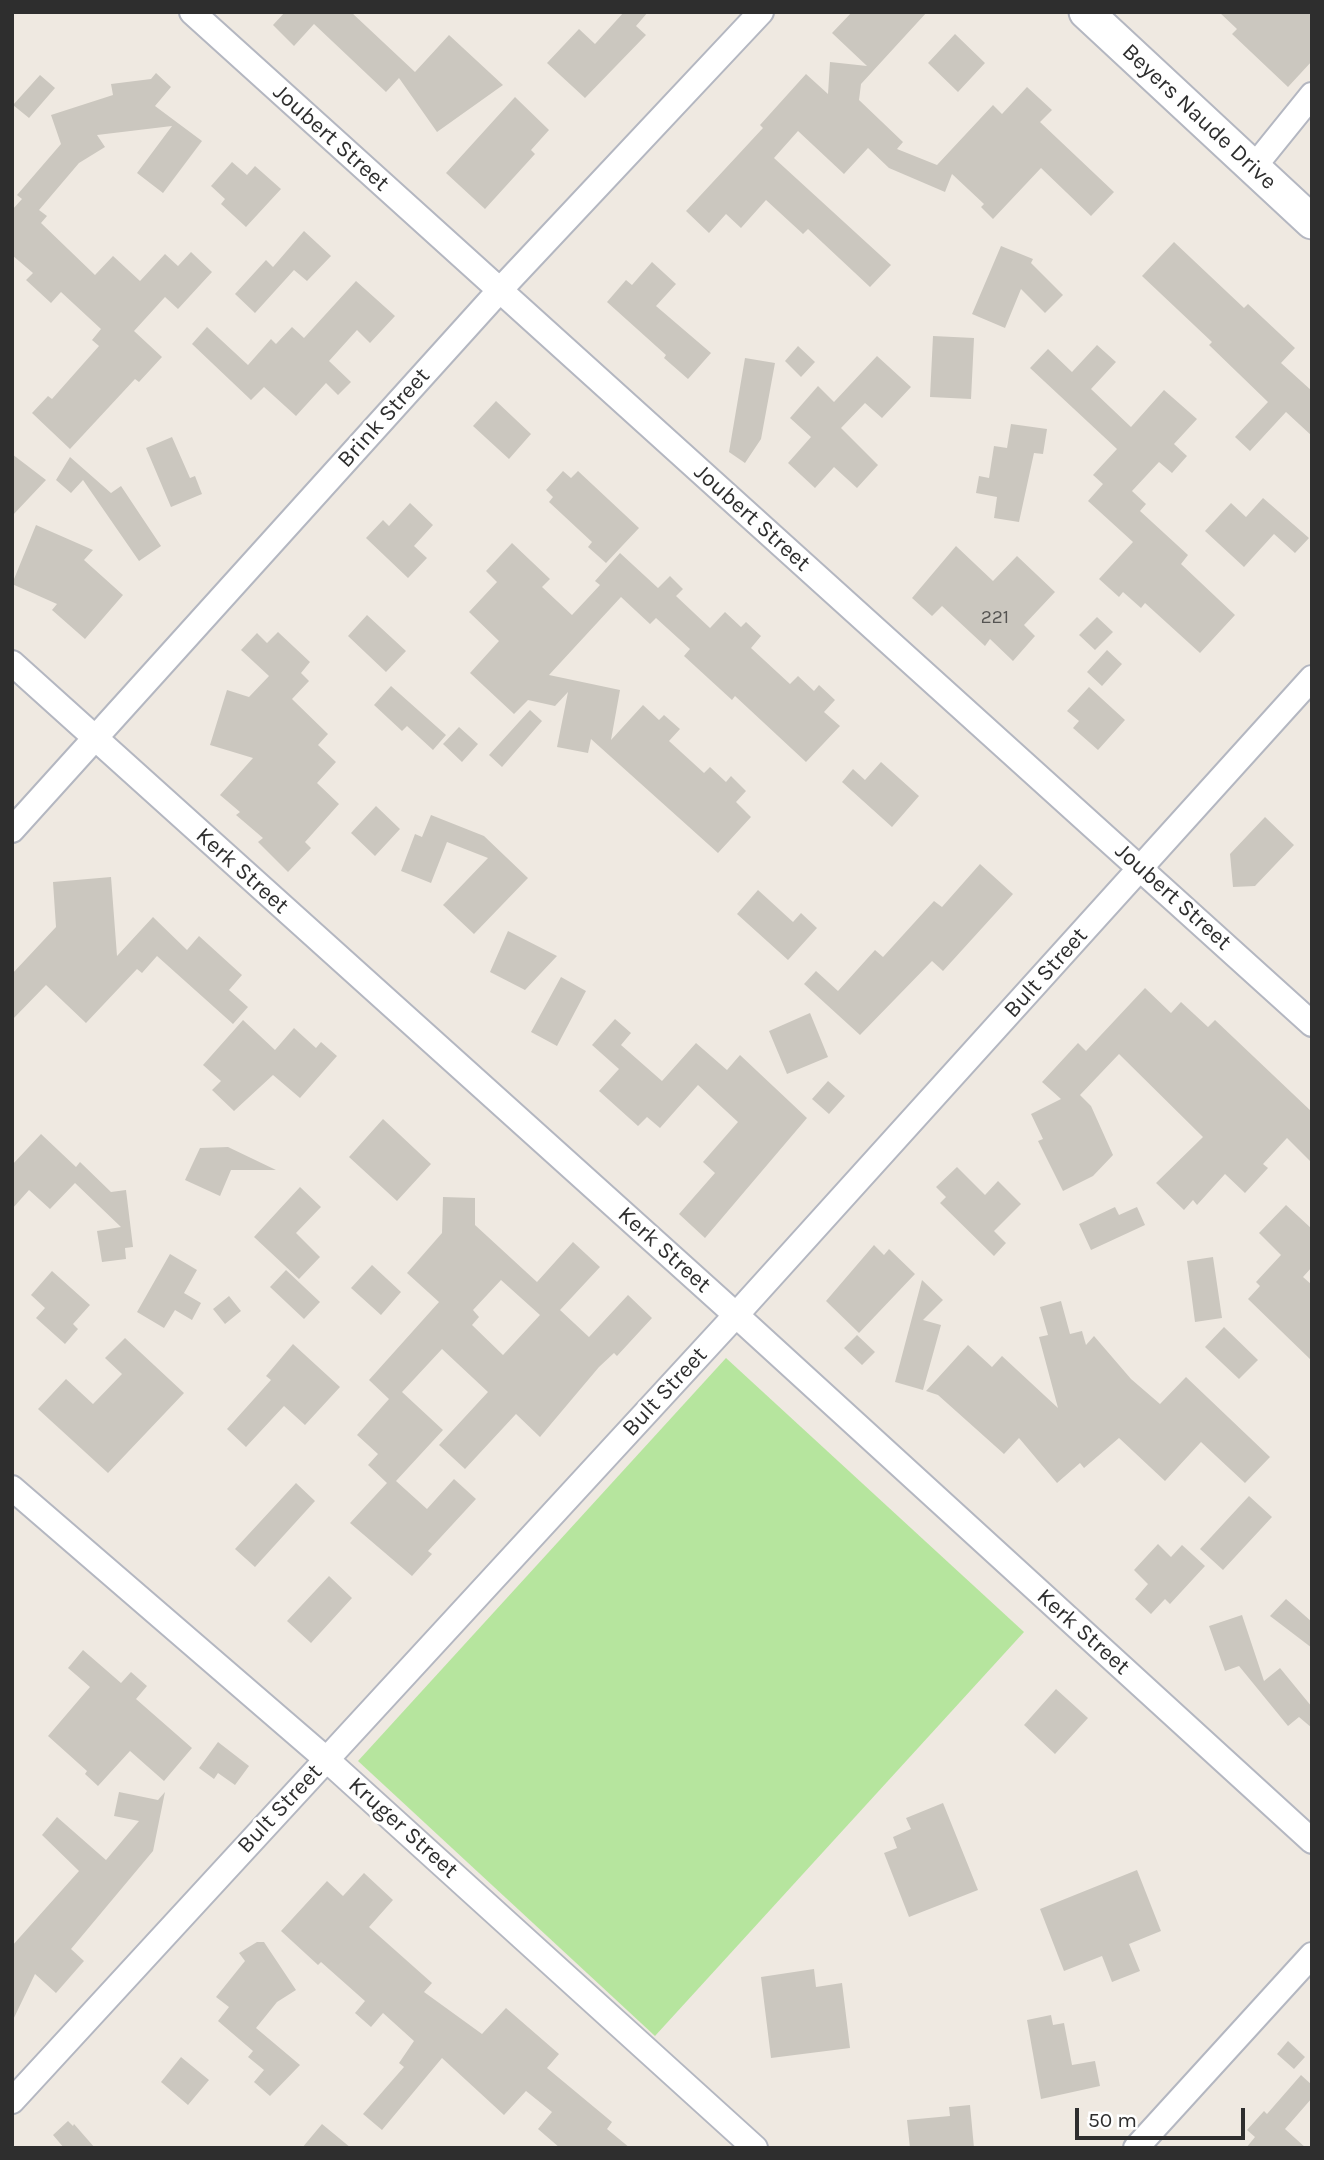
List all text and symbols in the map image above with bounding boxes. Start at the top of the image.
street label: Beyers Naude Drive [1116,38,1282,196]
street label: Joubert Street [267,79,395,197]
street label: Brink Street [332,362,436,474]
street label: Joubert Street [688,459,816,577]
house number: 221 [981,607,1009,629]
street label: Kerk Street [190,822,294,920]
street label: Joubert Street [1109,838,1237,956]
street label: Bult Street [998,922,1094,1024]
street label: Kerk Street [612,1201,716,1299]
street label: Bult Street [617,1342,713,1442]
street label: Kerk Street [1031,1583,1135,1681]
street label: Bult Street [232,1759,328,1859]
street label: Kruger Street [343,1772,463,1884]
scale bar [1079,2094,1249,2138]
text: 50 m [1088,2108,1137,2132]

